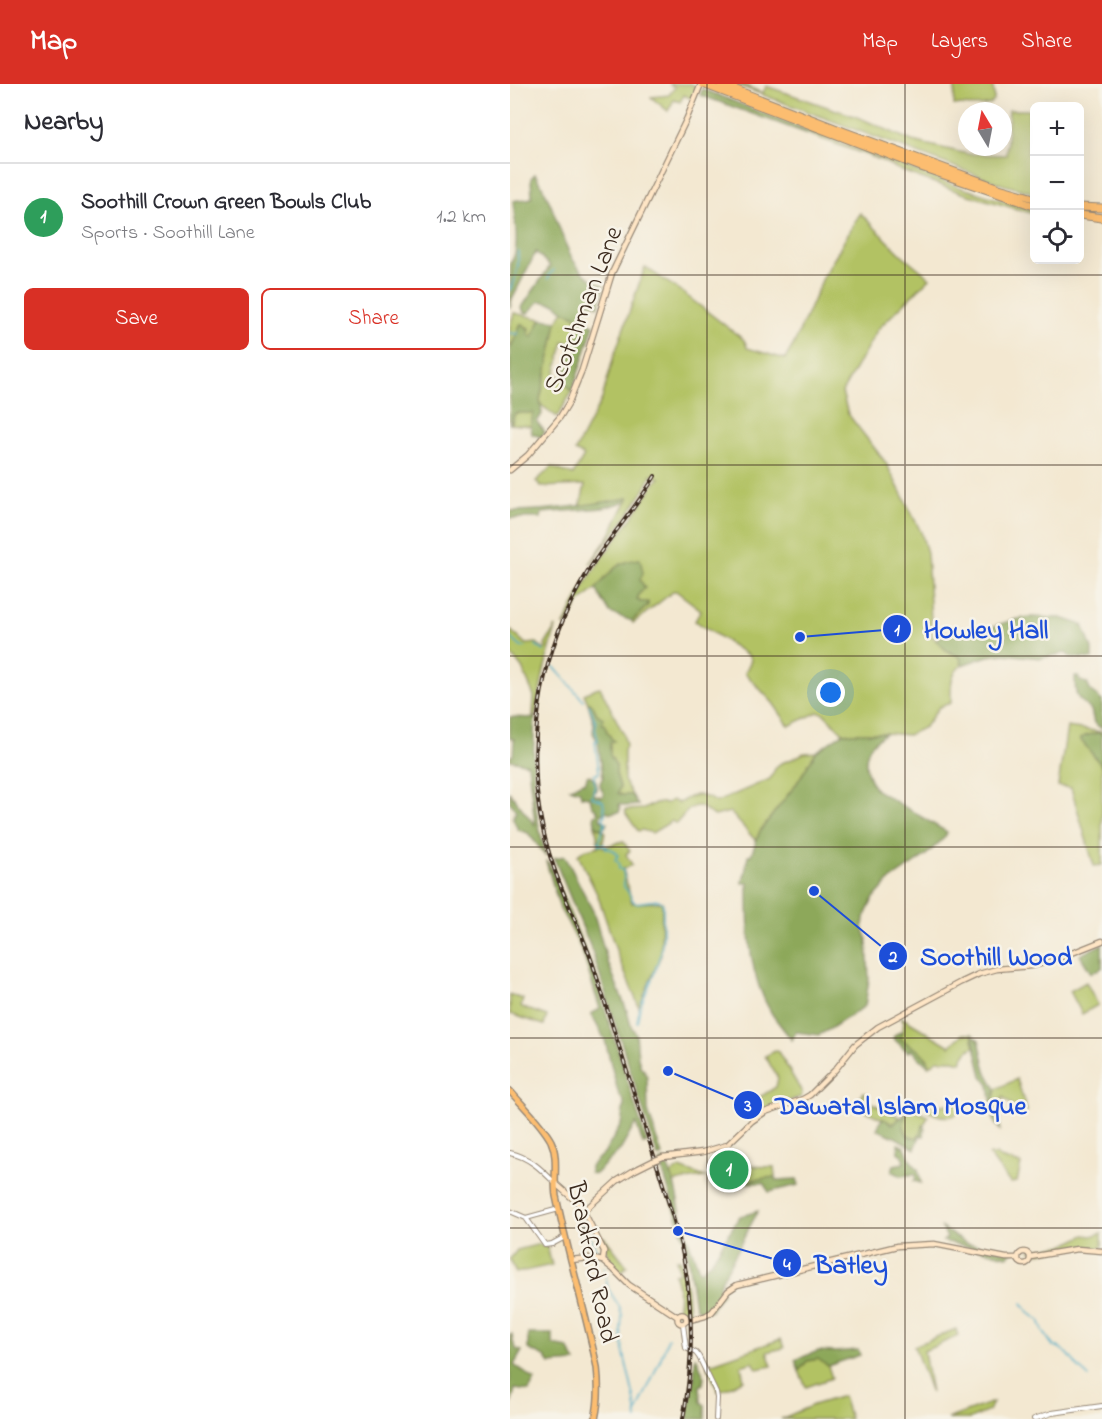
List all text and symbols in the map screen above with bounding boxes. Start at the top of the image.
text: Map [30,22,77,63]
text: Map [862,27,898,57]
text: Layers [931,27,988,57]
text: Share [1021,27,1072,57]
north arrow [958,102,1012,156]
map controls [1030,102,1084,264]
button: + [1030,102,1084,156]
text: Nearby [24,104,103,142]
button: − [1030,156,1084,210]
text: Soothill Crown Green Bowls Club [81,187,371,219]
text: 1 [40,203,47,232]
text: 1.2 km [436,203,486,232]
button: locate [1030,210,1084,264]
text: Sports · Soothill Lane [81,219,255,248]
street label: Scotchman Lane [536,221,634,399]
button: Save [24,288,249,350]
button: Share [261,288,486,350]
callout: Howley Hall [882,606,1060,651]
text: Howley Hall [924,612,1048,651]
text: 1 [894,618,900,644]
your location [816,678,845,707]
callout: Soothill Wood [878,933,1084,978]
text: Soothill Wood [920,939,1073,978]
text: 2 [888,945,898,971]
callout: Dawatal Islam Mosque [733,1082,1039,1127]
text: Dawatal Islam Mosque [773,1088,1028,1127]
text: 3 [743,1094,752,1120]
pin: 1 [710,1148,748,1192]
street label: Bradford Road [555,1178,627,1347]
callout: Batley [772,1241,900,1286]
text: Batley [812,1247,888,1286]
text: 4 [783,1253,791,1279]

